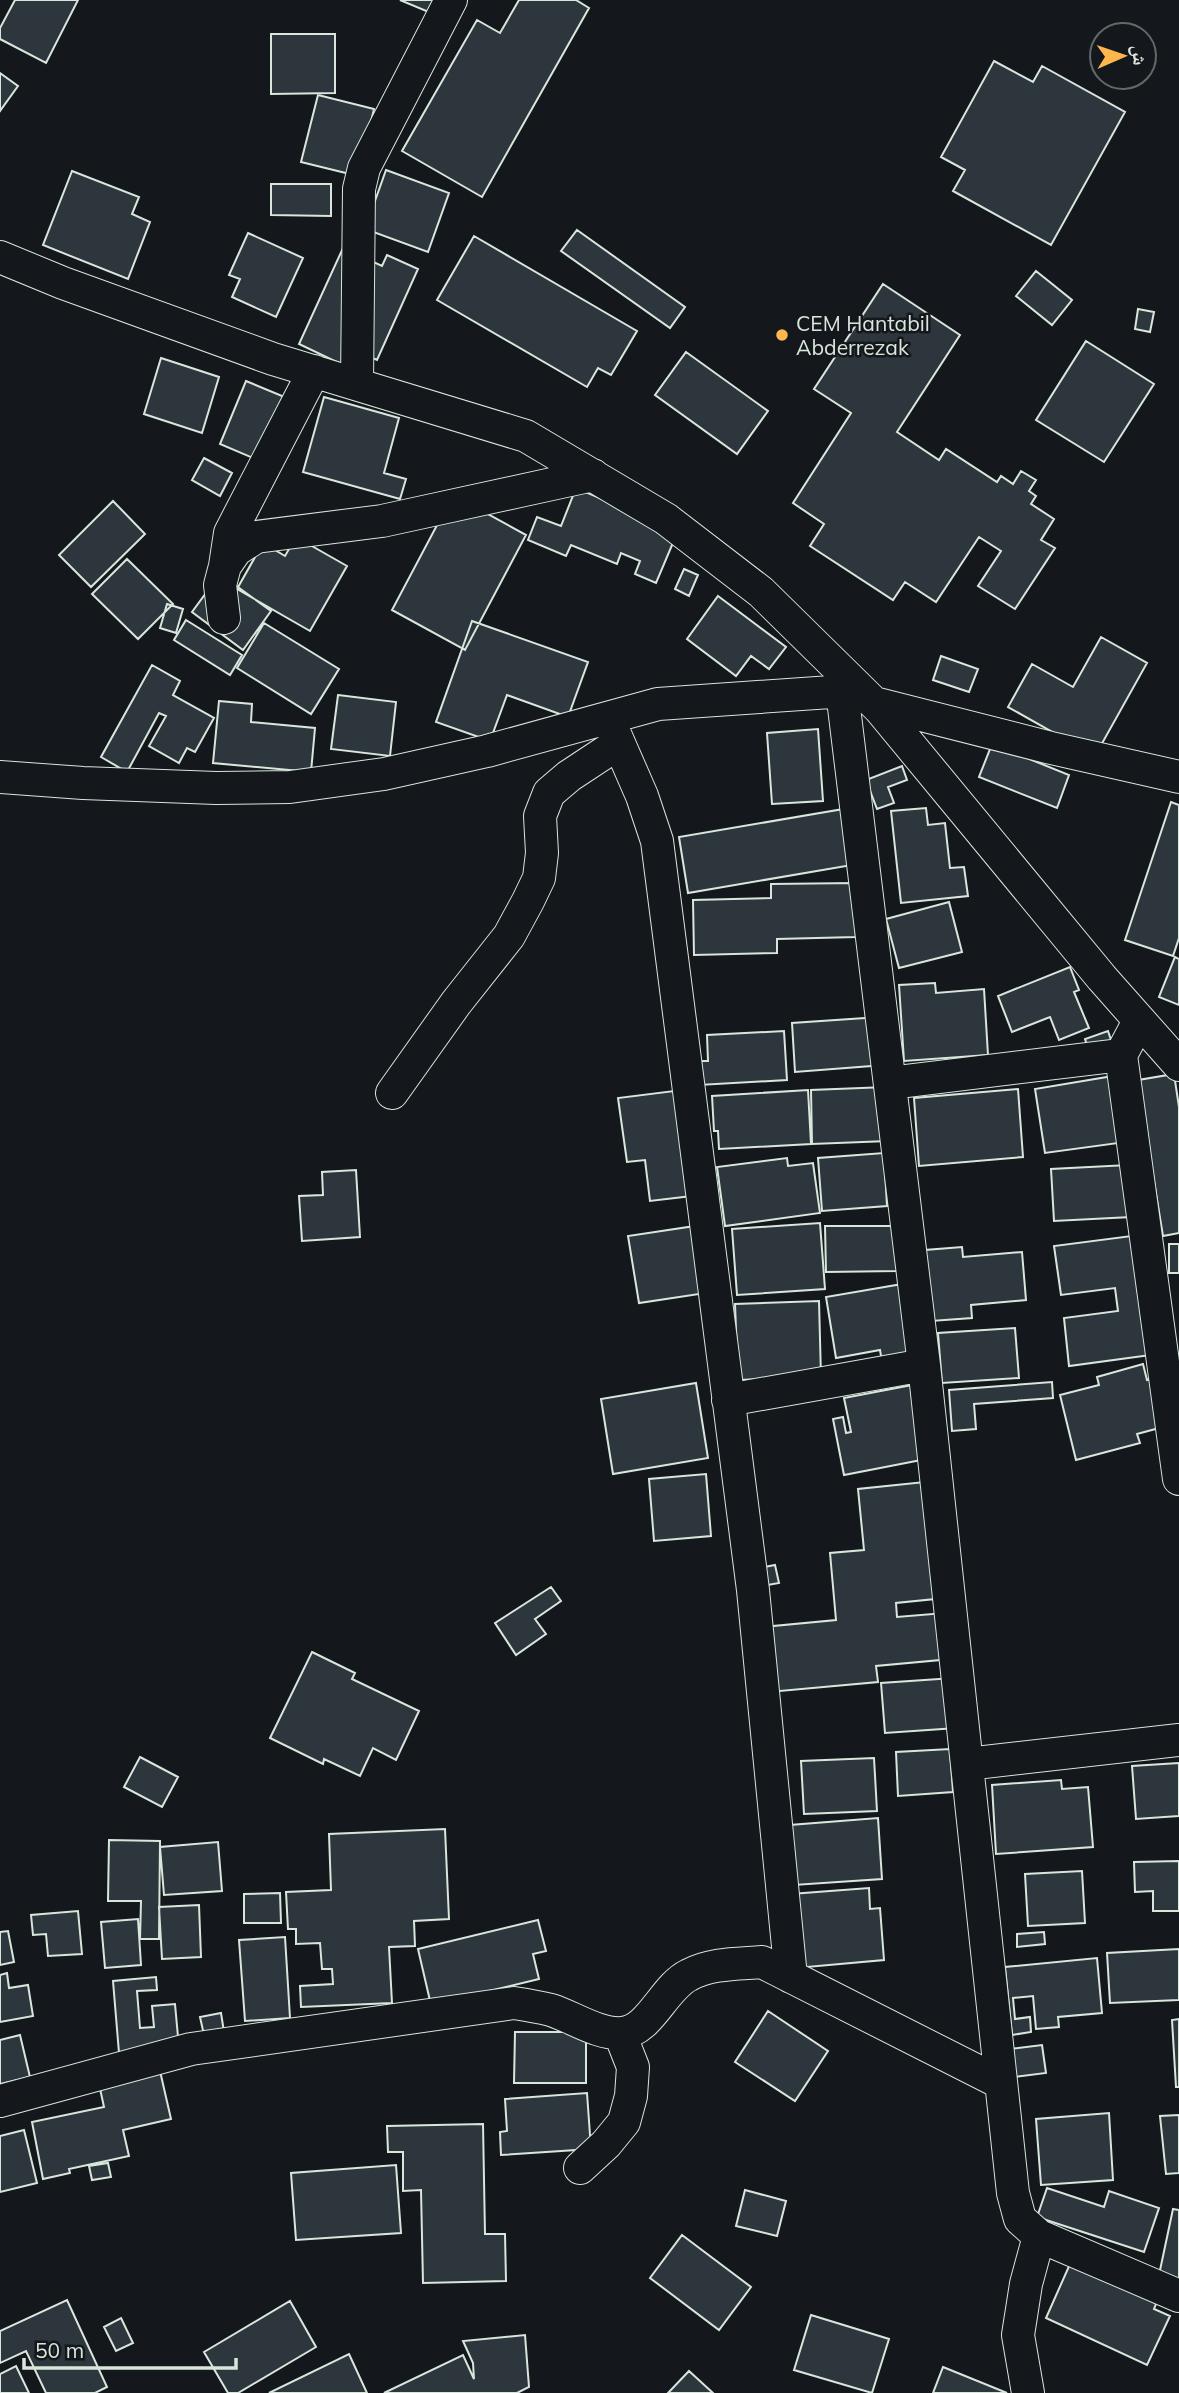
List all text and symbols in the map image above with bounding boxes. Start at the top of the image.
north arrow [1088,21,1158,91]
text: ش [1128,45,1152,66]
place label: CEM Hantabil Abderrezak [796,310,930,360]
marker: CEM Hantabil Abderrezak [774,327,790,343]
scale bar [24,2326,236,2370]
text: 50 m [35,2337,84,2363]

